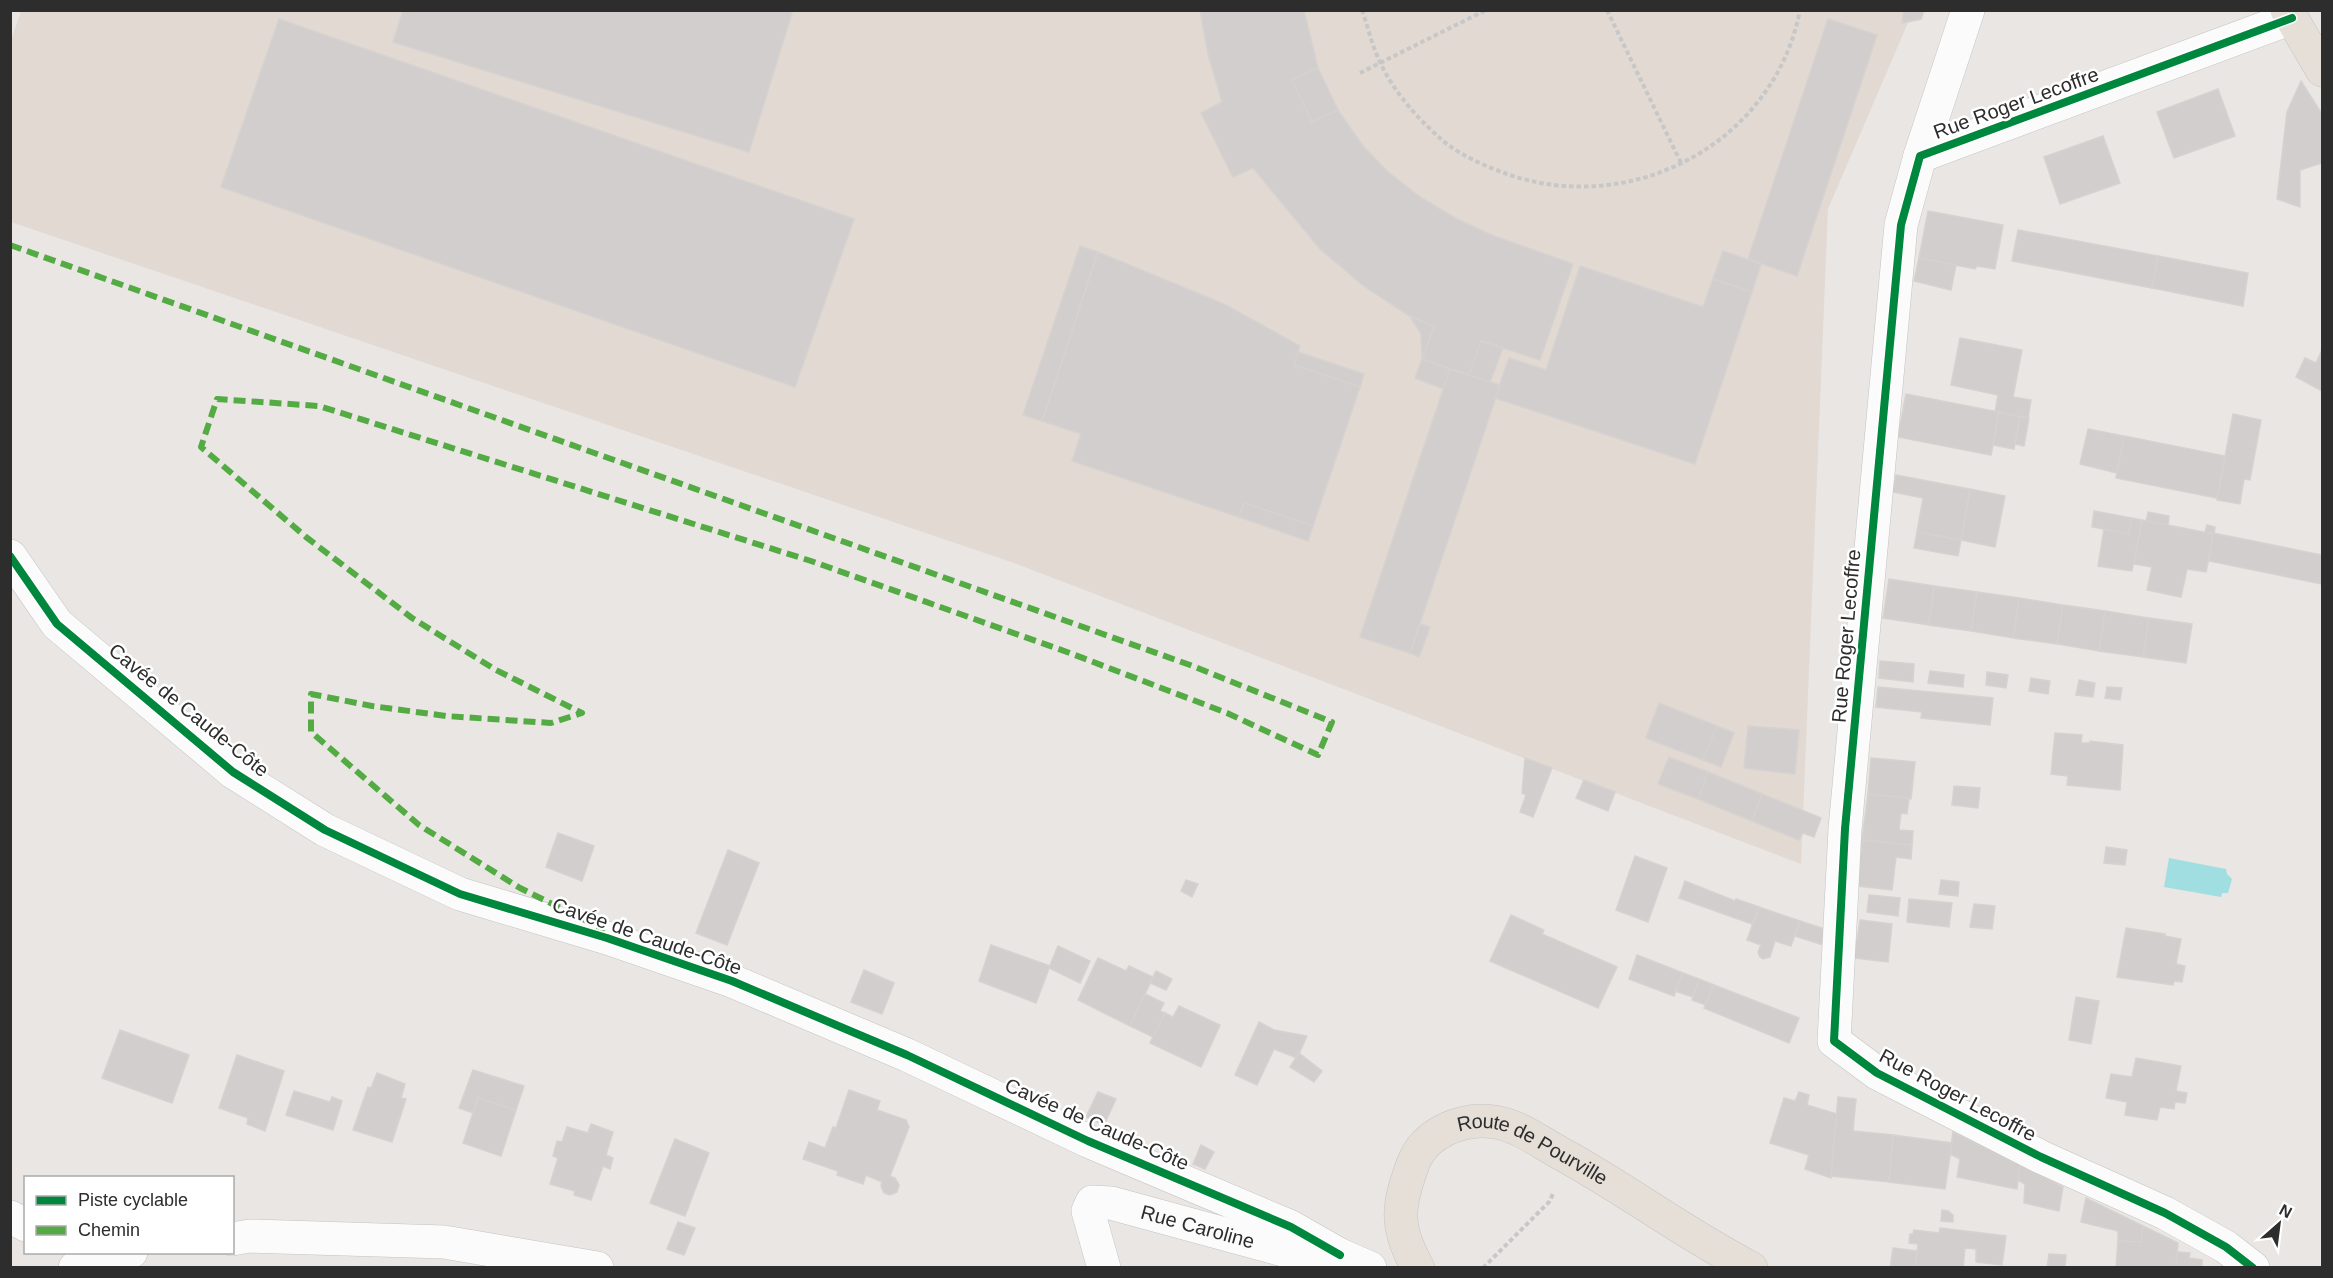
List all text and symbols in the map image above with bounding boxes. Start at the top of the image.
street label: Rue Roger Lecoffre [1930,63,2102,143]
street label: Rue Roger Lecoffre [1827,548,1865,724]
street label: Cavée de Caude-Côte [105,639,273,781]
street label: Cavée de Caude-Côte [549,893,745,979]
street label: Rue Roger Lecoffre [1876,1044,2040,1146]
street label: Cavée de Caude-Côte [1002,1073,1192,1175]
street label: Route de Pourville [1455,1110,1612,1189]
legend [24,1176,234,1254]
text: Piste cyclable [78,1190,188,1210]
north arrow [2249,1194,2309,1254]
street label: Rue Caroline [1139,1201,1257,1253]
text: N [2277,1201,2295,1221]
text: Chemin [78,1220,140,1240]

